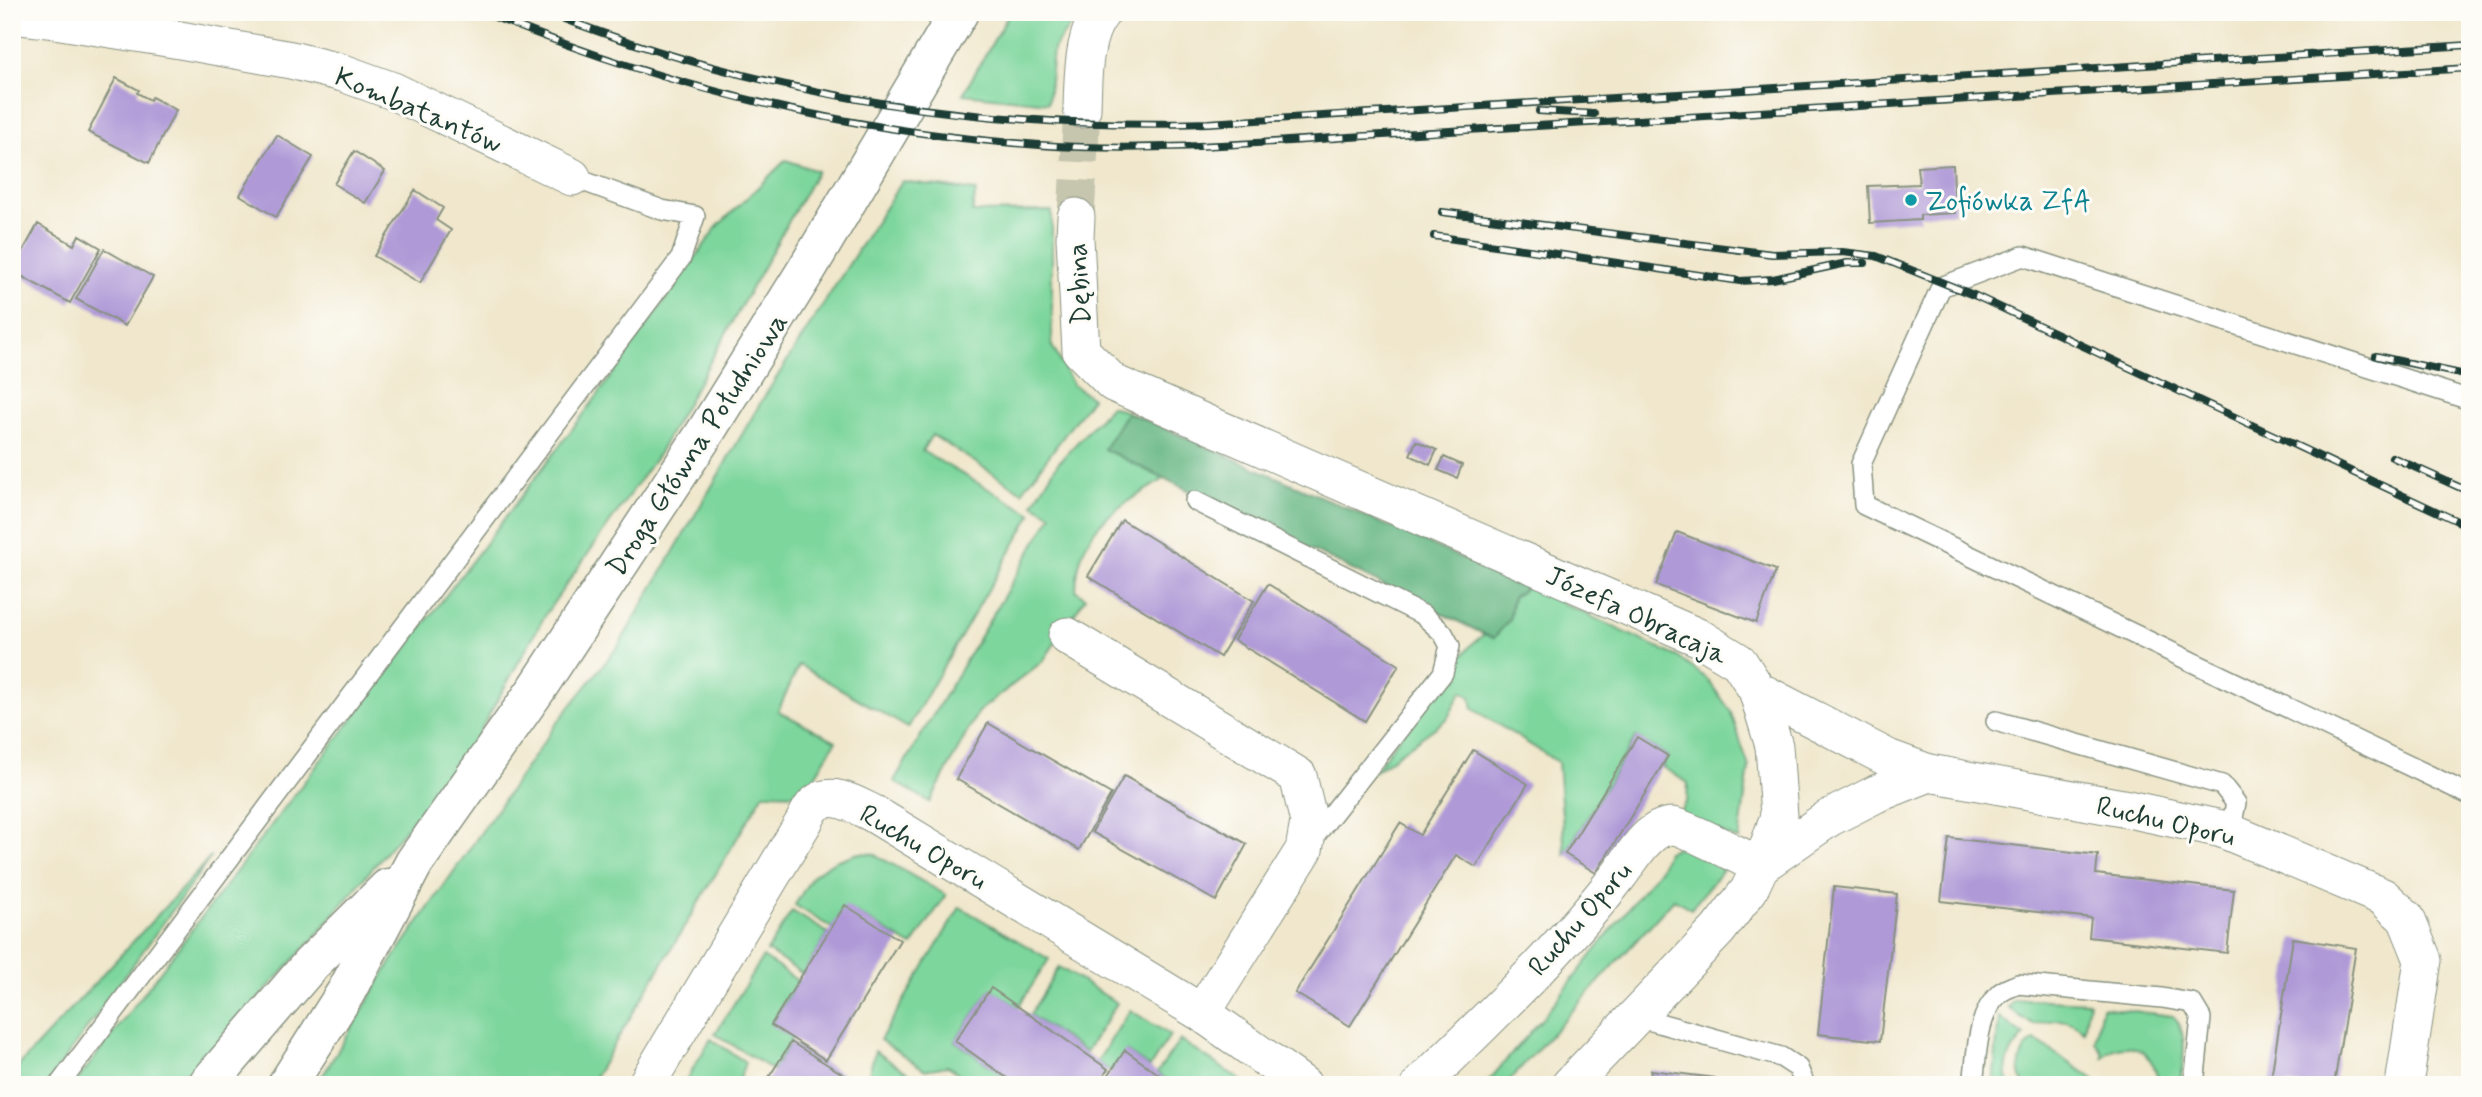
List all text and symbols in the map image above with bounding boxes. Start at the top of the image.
street label: Kombatantów [329,59,507,163]
place label: Zofiówka ZfA [1925,184,2091,221]
marker: Zofiówka ZfA [1903,192,1919,208]
street label: Dębina [1060,242,1101,326]
street label: Droga Główna Południowa [599,306,797,584]
street label: Józefa Obracaja [1539,558,1733,675]
street label: Ruchu Oporu [2092,789,2238,856]
street label: Ruchu Oporu [852,797,993,899]
street label: Ruchu Oporu [1521,854,1641,985]

